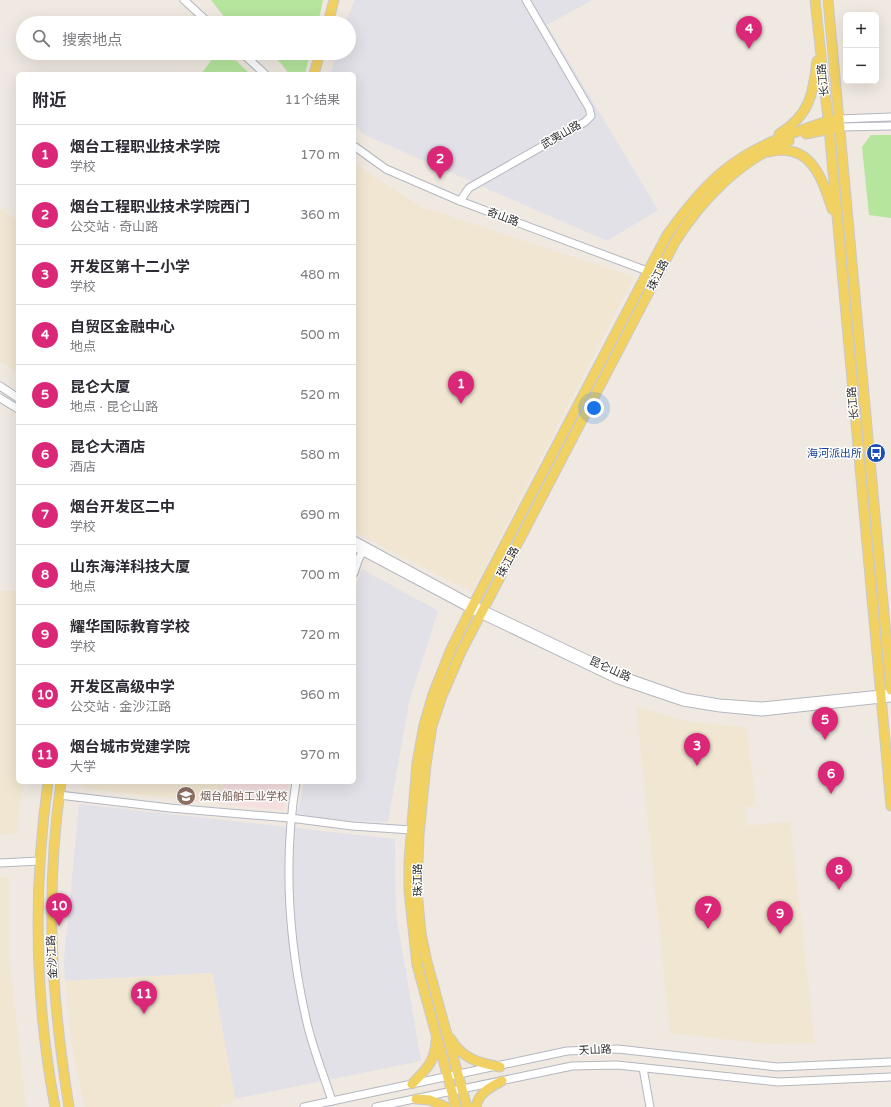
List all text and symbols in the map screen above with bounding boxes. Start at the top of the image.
map controls [843,12,879,84]
button: + [843,12,879,48]
search box [16,16,356,60]
pin: 4 [736,16,762,49]
icon: search [30,27,52,49]
text: 搜索地点 [62,31,122,49]
button: − [843,48,879,84]
street label: 长江路 [815,63,831,97]
text: 附近 [32,90,66,111]
text: 11个结果 [285,92,340,108]
street label: 武夷山路 [539,118,583,152]
text: 烟台工程职业技术学院 [70,138,220,156]
pin: 2 [427,146,453,179]
text: 1 [41,147,49,163]
text: 170 m [300,147,340,163]
text: 学校 [70,159,96,175]
text: 烟台工程职业技术学院西门 [70,198,250,216]
street label: 奇山路 [485,205,521,229]
text: 2 [41,207,49,223]
text: 360 m [300,207,340,223]
text: 公交站 · 奇山路 [70,219,158,235]
street label: 珠江路 [645,257,671,293]
text: 开发区第十二小学 [70,258,190,276]
text: 3 [41,267,49,283]
text: 480 m [300,267,340,283]
text: 学校 [70,279,96,295]
text: 自贸区金融中心 [70,318,175,336]
text: 4 [41,327,49,343]
text: 500 m [300,327,340,343]
text: 地点 [70,339,96,355]
pin: 1 [448,371,474,404]
text: 昆仑大厦 [70,378,130,396]
street label: 长江路 [845,386,861,420]
text: 5 [41,387,49,403]
text: 520 m [300,387,340,403]
your location [584,398,604,418]
text: 地点 · 昆仑山路 [70,399,158,415]
text: 昆仑大酒店 [70,438,145,456]
bus stop icon: 海河派出所 [865,442,887,464]
text: 6 [41,447,49,463]
text: 580 m [300,447,340,463]
place label: 海河派出所 [807,447,862,460]
text: 酒店 [70,459,96,475]
text: 烟台开发区二中 [70,498,175,516]
text: 7 [41,507,49,523]
text: 690 m [300,507,340,523]
text: 学校 [70,519,96,535]
street label: 珠江路 [495,544,521,580]
text: 山东海洋科技大厦 [70,558,190,576]
text: 8 [41,567,49,583]
text: 700 m [300,567,340,583]
text: 地点 [70,579,96,595]
text: 耀华国际教育学校 [70,618,190,636]
text: 9 [41,627,49,643]
text: 720 m [300,627,340,643]
text: 学校 [70,639,96,655]
street label: 昆仑山路 [587,654,633,684]
text: 开发区高级中学 [70,678,175,696]
text: 10 [37,687,53,703]
text: 960 m [300,687,340,703]
text: 公交站 · 金沙江路 [70,699,171,715]
pin: 5 [812,707,838,740]
pin: 3 [684,733,710,766]
text: 烟台城市党建学院 [70,738,190,756]
text: 11 [37,747,53,763]
text: 970 m [300,747,340,763]
text: 大学 [70,759,96,775]
pin: 6 [818,761,844,794]
school or university icon: 烟台船舶工业学校 [175,785,197,807]
place label: 烟台船舶工业学校 [200,790,288,803]
pin: 8 [826,857,852,890]
street label: 珠江路 [411,863,425,897]
pin: 10 [46,893,72,926]
pin: 7 [695,896,721,929]
pin: 9 [767,901,793,934]
street label: 金沙江路 [44,935,60,979]
pin: 11 [131,981,157,1014]
street label: 天山路 [578,1043,612,1057]

